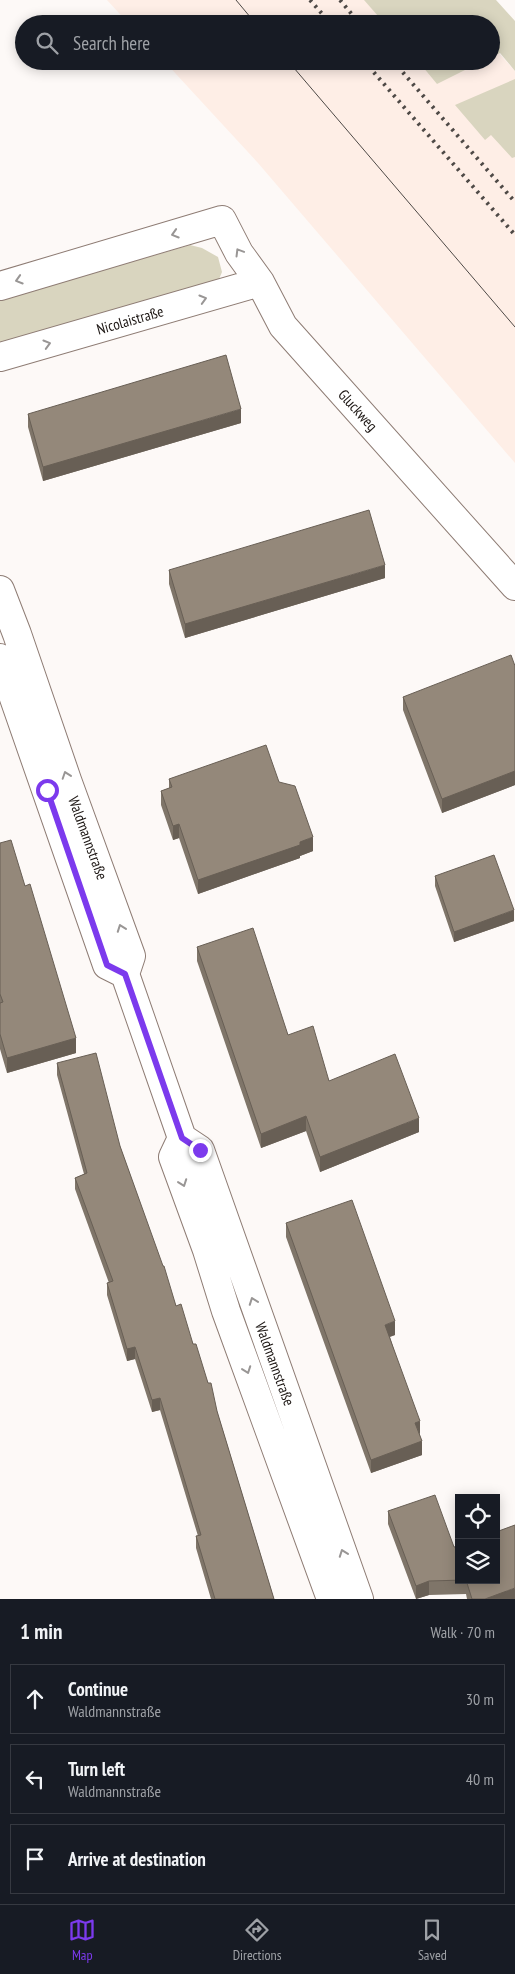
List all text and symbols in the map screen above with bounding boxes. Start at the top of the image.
search box [15,15,500,70]
icon: search [33,29,61,57]
text: Search here [73,31,150,55]
one-way arrow [171,229,180,239]
one-way arrow [236,249,246,258]
one-way arrow [16,275,24,285]
one-way arrow [198,294,207,304]
street label: Nicolaistraße [94,301,166,339]
one-way arrow [42,339,50,349]
street label: Gluckweg [334,385,382,435]
one-way arrow [62,772,72,780]
route start [36,779,59,802]
street label: Waldmannstraße [64,794,112,882]
one-way arrow [117,924,127,933]
route end [189,1139,212,1162]
one-way arrow [177,1179,187,1187]
one-way arrow [248,1298,258,1306]
street label: Waldmannstraße [251,1320,299,1408]
one-way arrow [241,1365,251,1374]
map controls [455,1494,500,1584]
button: locate [455,1494,500,1539]
button: layers [455,1539,500,1584]
one-way arrow [339,1549,349,1558]
text: 1 min [20,1618,62,1645]
text: Walk · 70 m [430,1622,495,1642]
text: Continue [68,1677,128,1701]
icon: ahead [21,1685,49,1713]
text: 30 m [466,1689,494,1709]
text: Waldmannstraße [68,1701,161,1721]
text: Turn left [68,1757,125,1781]
icon: left [21,1765,49,1793]
text: 40 m [466,1769,494,1789]
text: Waldmannstraße [68,1781,161,1801]
icon: arrive [21,1845,49,1873]
text: Arrive at destination [68,1847,206,1871]
tab: Map [68,1916,96,1964]
tab: Directions [233,1916,281,1964]
tab: Saved [418,1916,447,1964]

